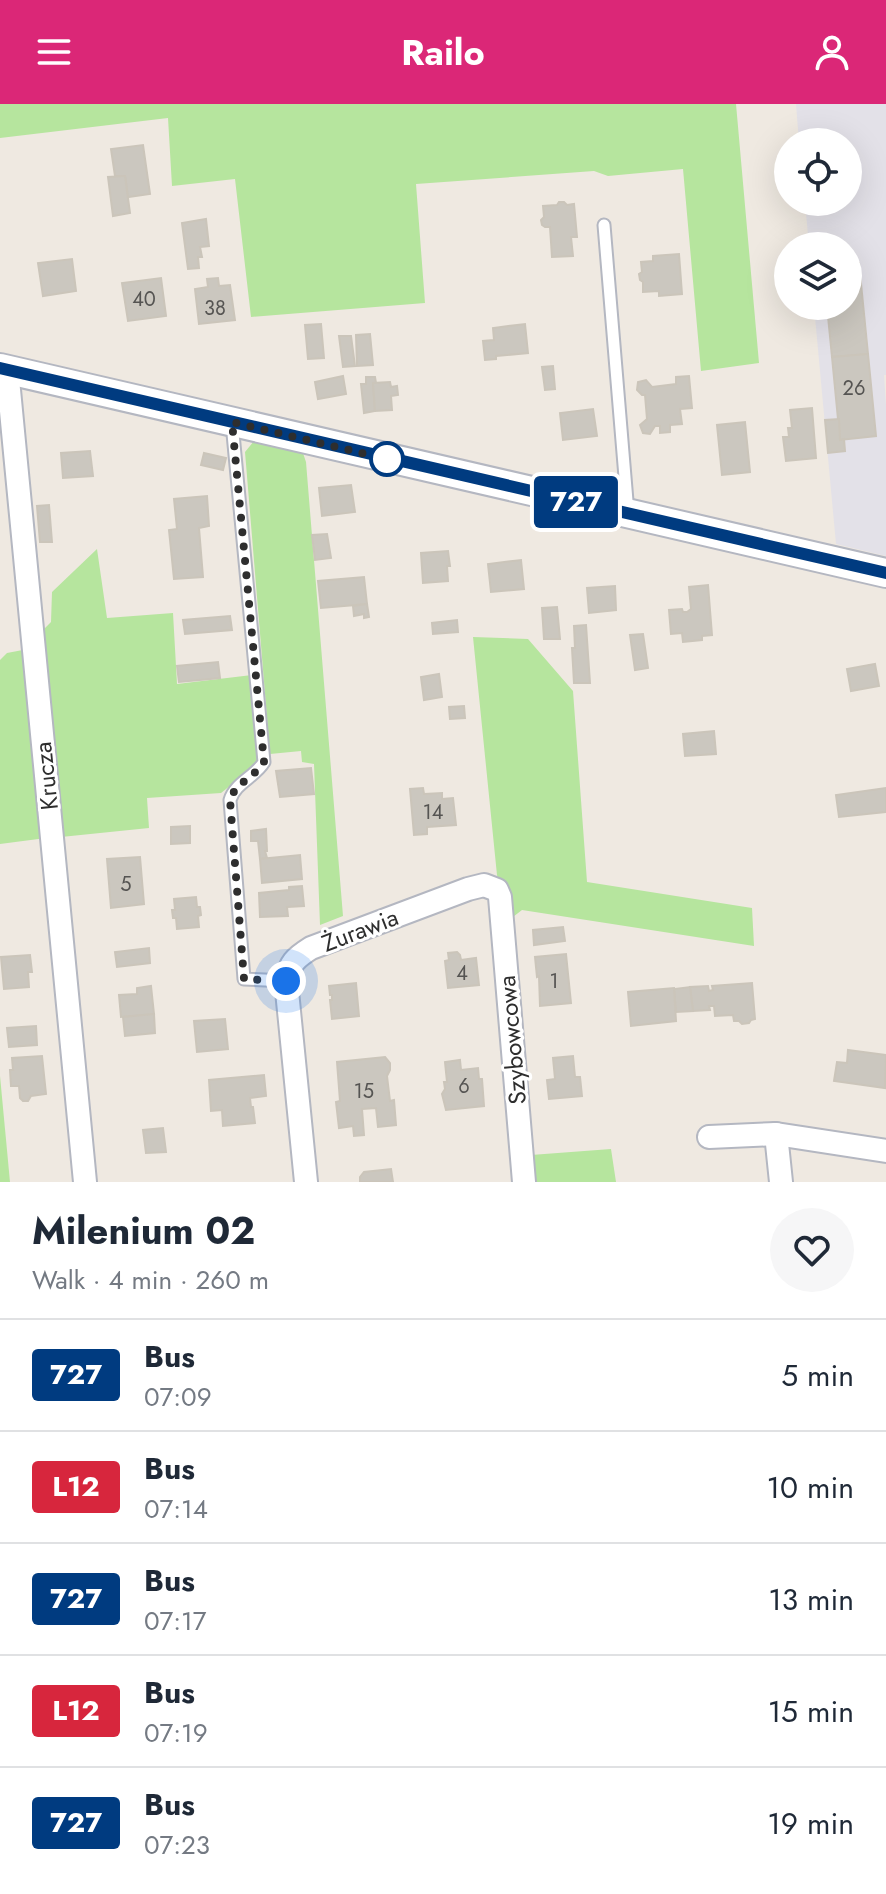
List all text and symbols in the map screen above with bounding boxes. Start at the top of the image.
text: Railo [401,26,485,78]
icon: menu [32,30,76,74]
icon: person [810,30,854,74]
map controls [774,128,862,320]
button: locate [774,128,862,216]
button: layers [774,232,862,320]
house number: 40 [132,285,156,314]
house number: 38 [204,294,226,323]
house number: 26 [843,374,865,403]
unlabelled marker [370,442,404,476]
line badge: 727 [530,476,622,528]
text: 727 [550,481,602,522]
street label: Krucza [25,740,67,812]
house number: 14 [423,798,444,827]
house number: 5 [120,870,132,899]
street label: Żurawia [317,899,403,961]
house number: 4 [456,959,468,988]
your location [266,961,306,1001]
house number: 1 [550,967,559,996]
street label: Szybowcowa [489,974,535,1106]
house number: 6 [458,1072,470,1101]
house number: 15 [354,1077,374,1106]
text: Milenium 02 [32,1203,255,1258]
button: heart [770,1208,854,1292]
text: Walk · 4 min · 260 m [32,1261,269,1299]
text: Bus [144,1335,195,1378]
text: 727 [50,1354,102,1395]
text: 5 min [781,1354,854,1397]
text: 07:09 [144,1378,212,1416]
text: Bus [144,1447,195,1490]
text: L12 [52,1466,100,1507]
text: 10 min [767,1466,854,1509]
text: 07:14 [144,1490,208,1528]
text: Bus [144,1559,195,1602]
text: 727 [50,1578,102,1619]
text: 13 min [768,1578,854,1621]
text: 07:17 [144,1602,206,1640]
text: Bus [144,1671,195,1714]
text: L12 [52,1690,100,1731]
text: 15 min [768,1690,854,1733]
text: 07:19 [144,1714,208,1752]
text: Bus [144,1783,195,1826]
text: 727 [50,1802,102,1843]
text: 19 min [767,1802,854,1845]
text: 07:23 [144,1826,210,1864]

